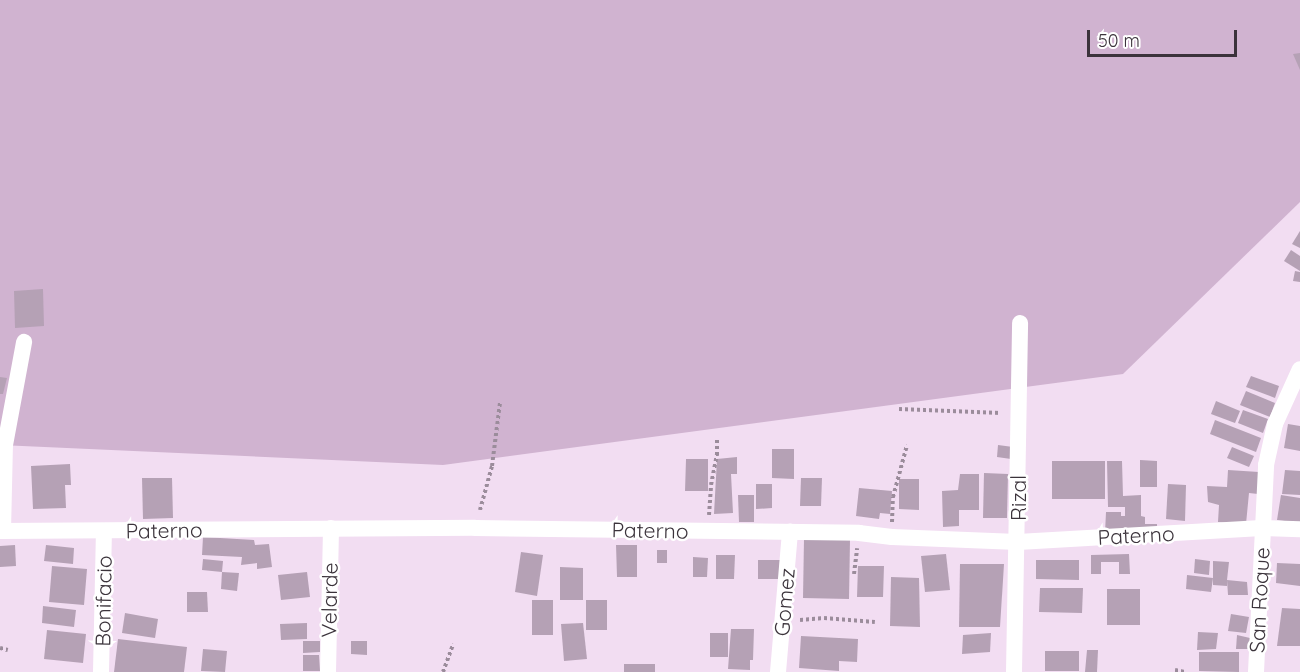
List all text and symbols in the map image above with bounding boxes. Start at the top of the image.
scale bar [1090,18,1240,56]
text: 50 m [1098,29,1140,52]
street label: Rizal [1005,475,1031,521]
street label: Paterno [125,517,203,543]
street label: Paterno [611,517,689,543]
street label: Paterno [1097,520,1175,550]
street label: San Roque [1244,547,1274,653]
street label: Bonifacio [90,555,116,647]
street label: Velarde [316,562,342,638]
street label: Gomez [768,567,800,637]

